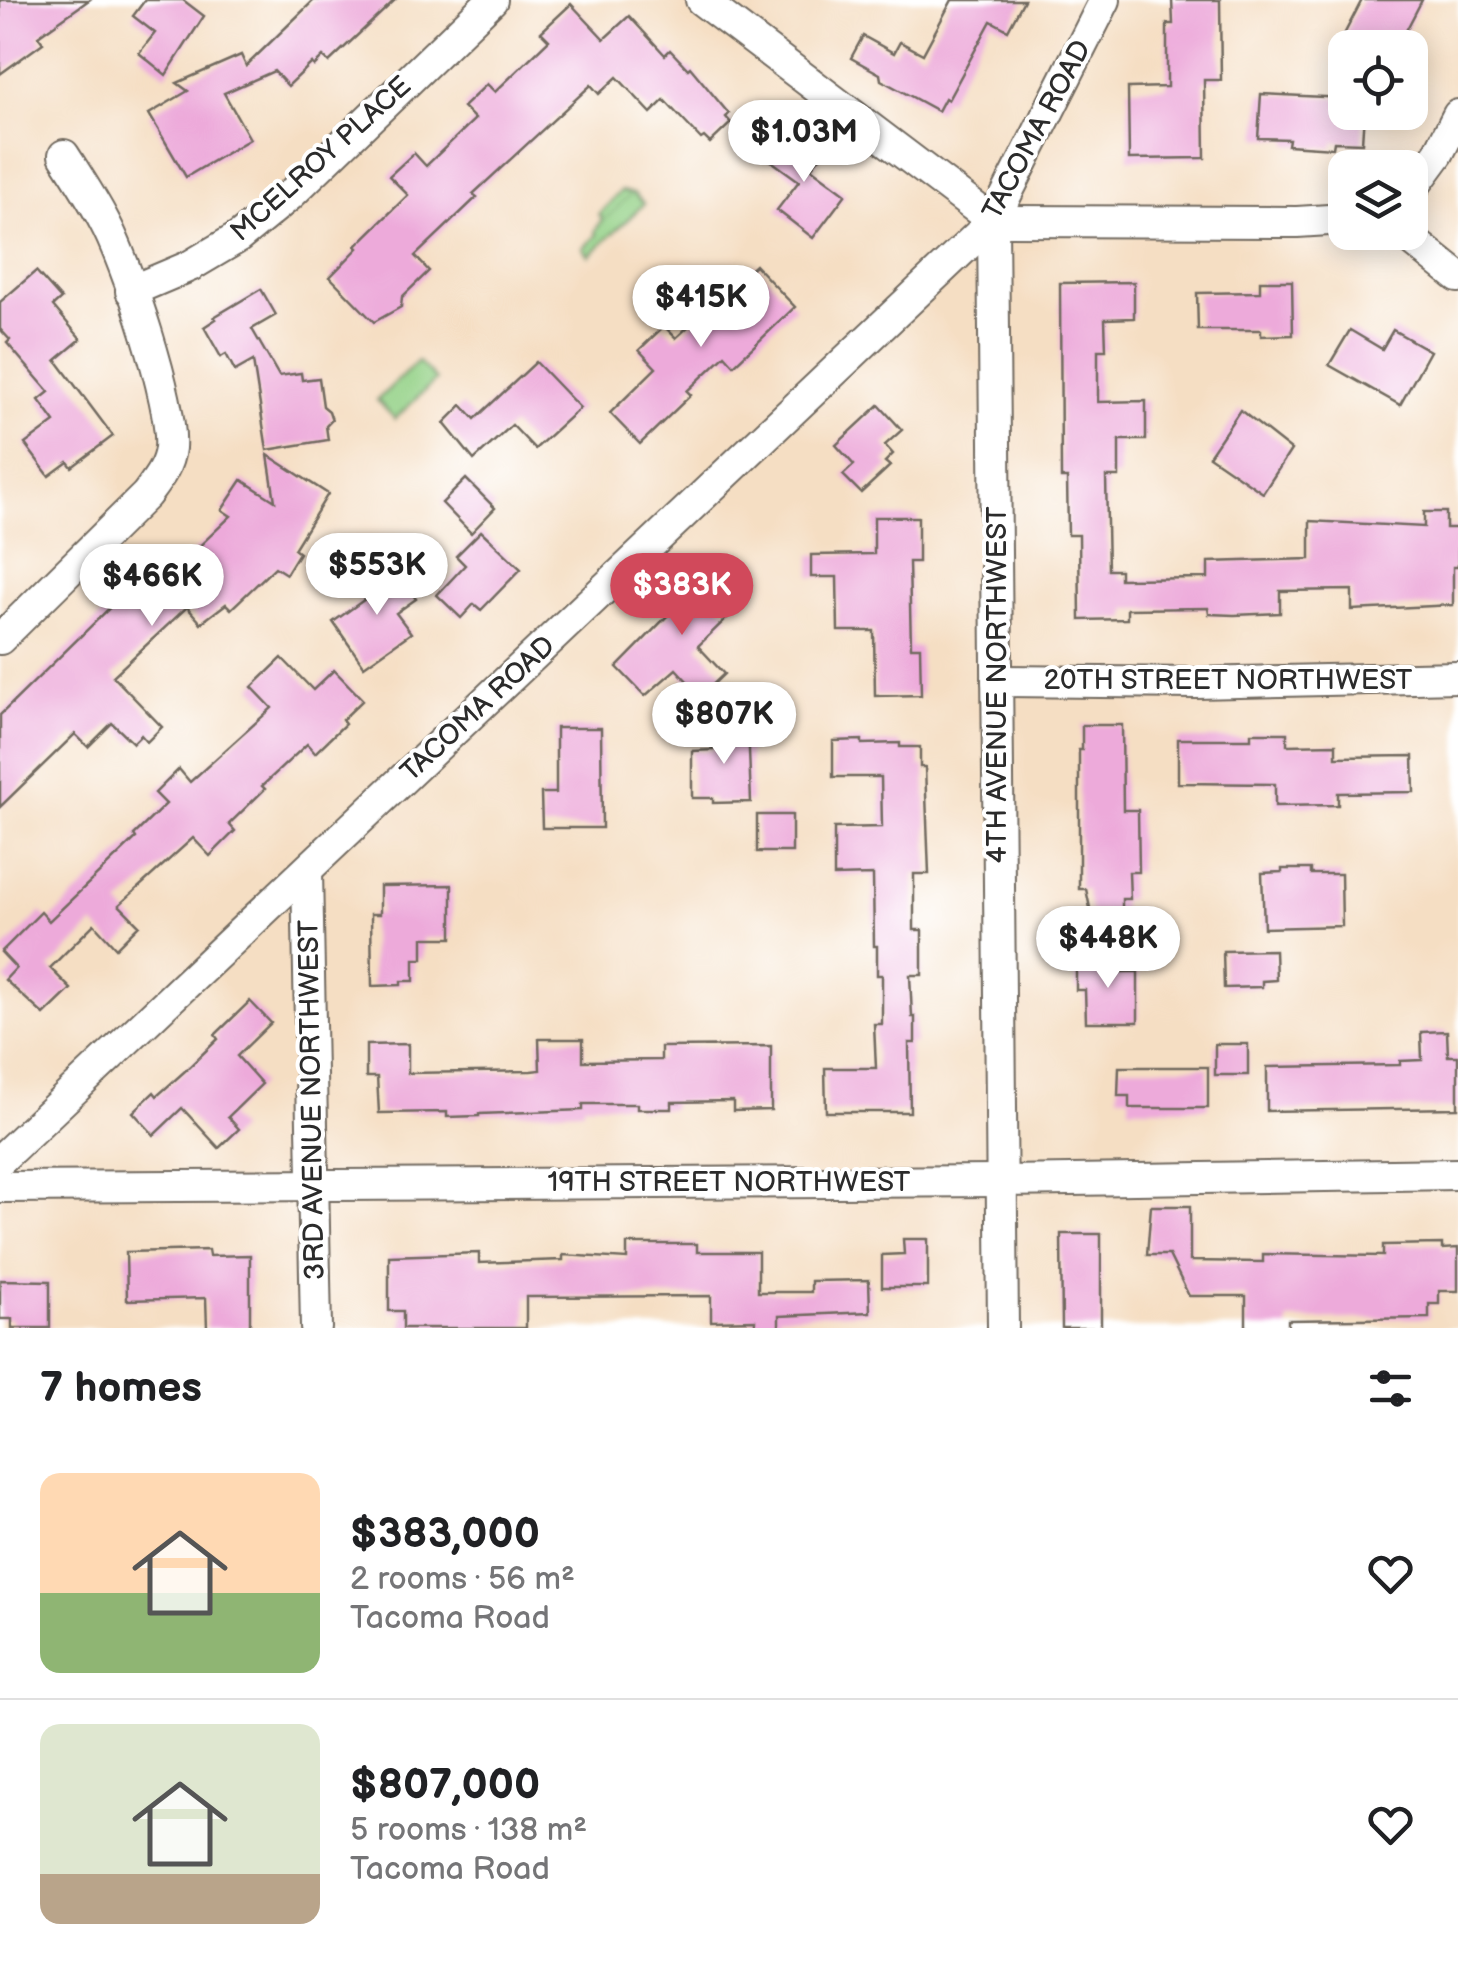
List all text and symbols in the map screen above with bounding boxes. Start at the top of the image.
map controls [1328,30,1428,250]
button: locate [1328,30,1428,130]
street label: TACOMA ROAD [976,35,1098,225]
street label: MCELROY PLACE [224,69,418,249]
pin: $1.03M [723,100,885,185]
text: $1.03M [750,113,858,152]
button: layers [1328,150,1428,250]
pin: $415K [631,265,771,350]
text: $415K [655,278,748,317]
street label: 4TH AVENUE NORTHWEST [981,506,1014,864]
pin: $553K [307,533,447,618]
pin: $466K [82,544,222,629]
text: $553K [328,546,426,585]
pin: $383K [612,553,752,638]
text: $466K [102,557,202,596]
text: $383K [632,566,732,605]
street label: TACOMA ROAD [394,629,562,789]
street label: 20TH STREET NORTHWEST [1044,664,1413,697]
pin: $807K [654,682,794,767]
text: $807K [674,695,774,734]
pin: $448K [1038,906,1178,991]
street label: 3RD AVENUE NORTHWEST [292,919,332,1280]
text: $448K [1058,919,1158,958]
street label: 19TH STREET NORTHWEST [548,1166,911,1199]
icon: filters [1363,1361,1418,1416]
text: 7 homes [40,1363,202,1414]
text: $383,000 [350,1509,540,1560]
icon: home [120,1513,240,1633]
icon: heart [1363,1546,1418,1601]
text: 2 rooms · 56 m² [350,1560,575,1599]
text: Tacoma Road [350,1599,550,1638]
text: $807,000 [350,1760,540,1811]
icon: home [120,1764,240,1884]
icon: heart [1363,1797,1418,1852]
text: 5 rooms · 138 m² [350,1811,587,1850]
text: Tacoma Road [350,1850,550,1889]

